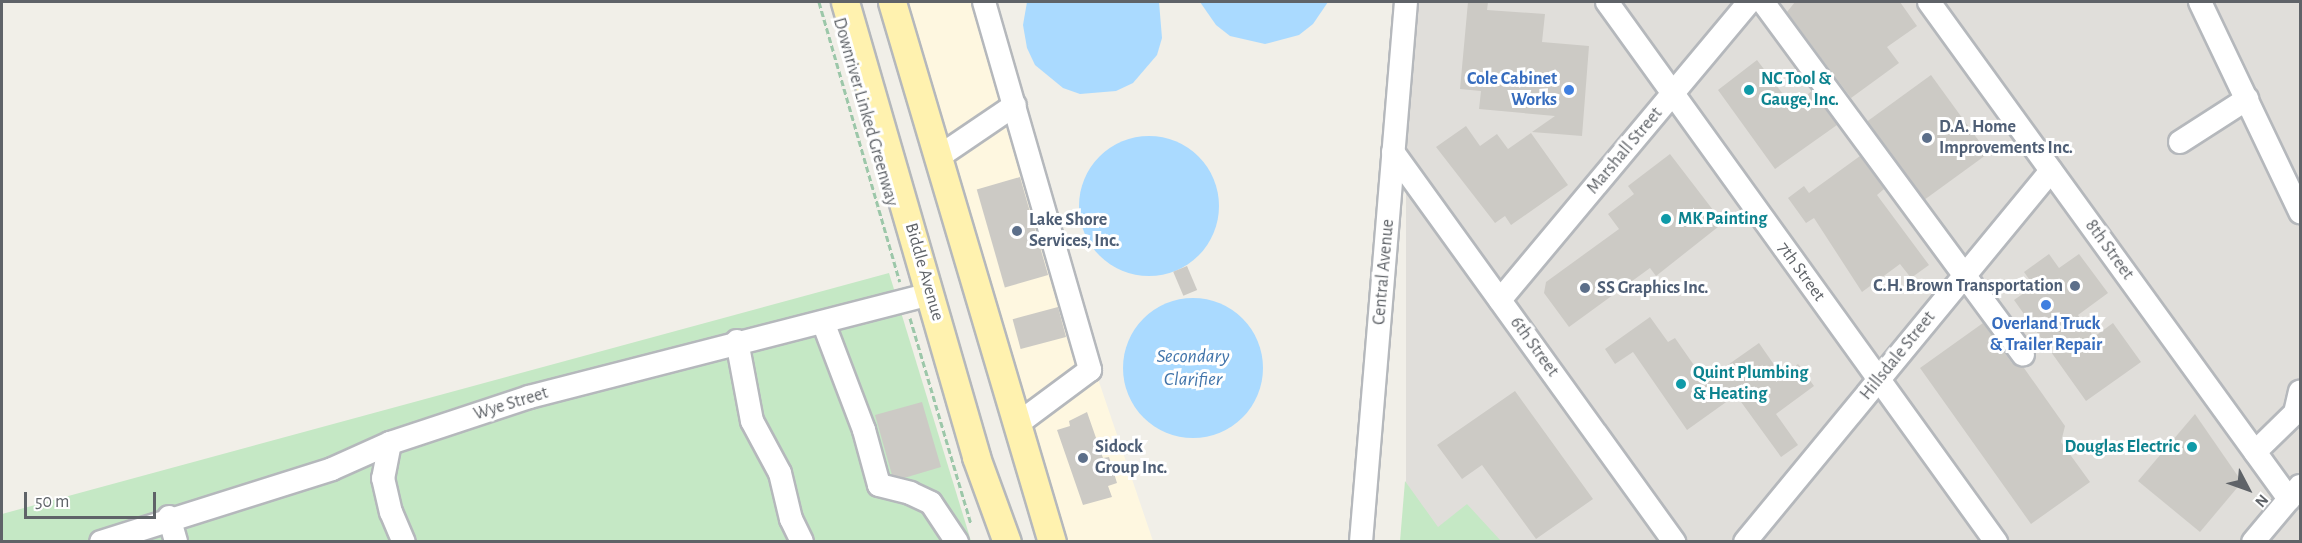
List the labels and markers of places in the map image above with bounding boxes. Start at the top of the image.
place label: Cole Cabinet Works [1467,69,1557,112]
place label: NC Tool & Gauge, Inc. [1761,69,1839,112]
marker: Cole Cabinet Works [1562,83,1576,97]
marker: NC Tool & Gauge, Inc. [1742,83,1756,97]
place label: D.A. Home Improvements Inc. [1939,117,2073,160]
marker: D.A. Home Improvements Inc. [1920,131,1934,145]
place label: MK Painting [1678,208,1767,230]
place label: Lake Shore Services, Inc. [1029,210,1120,252]
marker: MK Painting [1659,212,1673,226]
marker: Lake Shore Services, Inc. [1010,224,1024,238]
place label: C.H. Brown Transportation [1873,275,2063,297]
place label: SS Graphics Inc. [1597,277,1708,299]
marker: C.H. Brown Transportation [2068,279,2082,293]
marker: SS Graphics Inc. [1578,281,1592,295]
marker: Overland Truck & Trailer Repair [2039,298,2053,312]
place label: Overland Truck & Trailer Repair [1990,314,2102,356]
place label: Quint Plumbing & Heating [1693,363,1808,406]
marker: Quint Plumbing & Heating [1674,377,1688,391]
place label: Douglas Electric [2065,436,2180,458]
place label: Sidock Group Inc. [1095,437,1167,480]
marker: Douglas Electric [2185,440,2199,454]
marker: Sidock Group Inc. [1076,451,1090,465]

